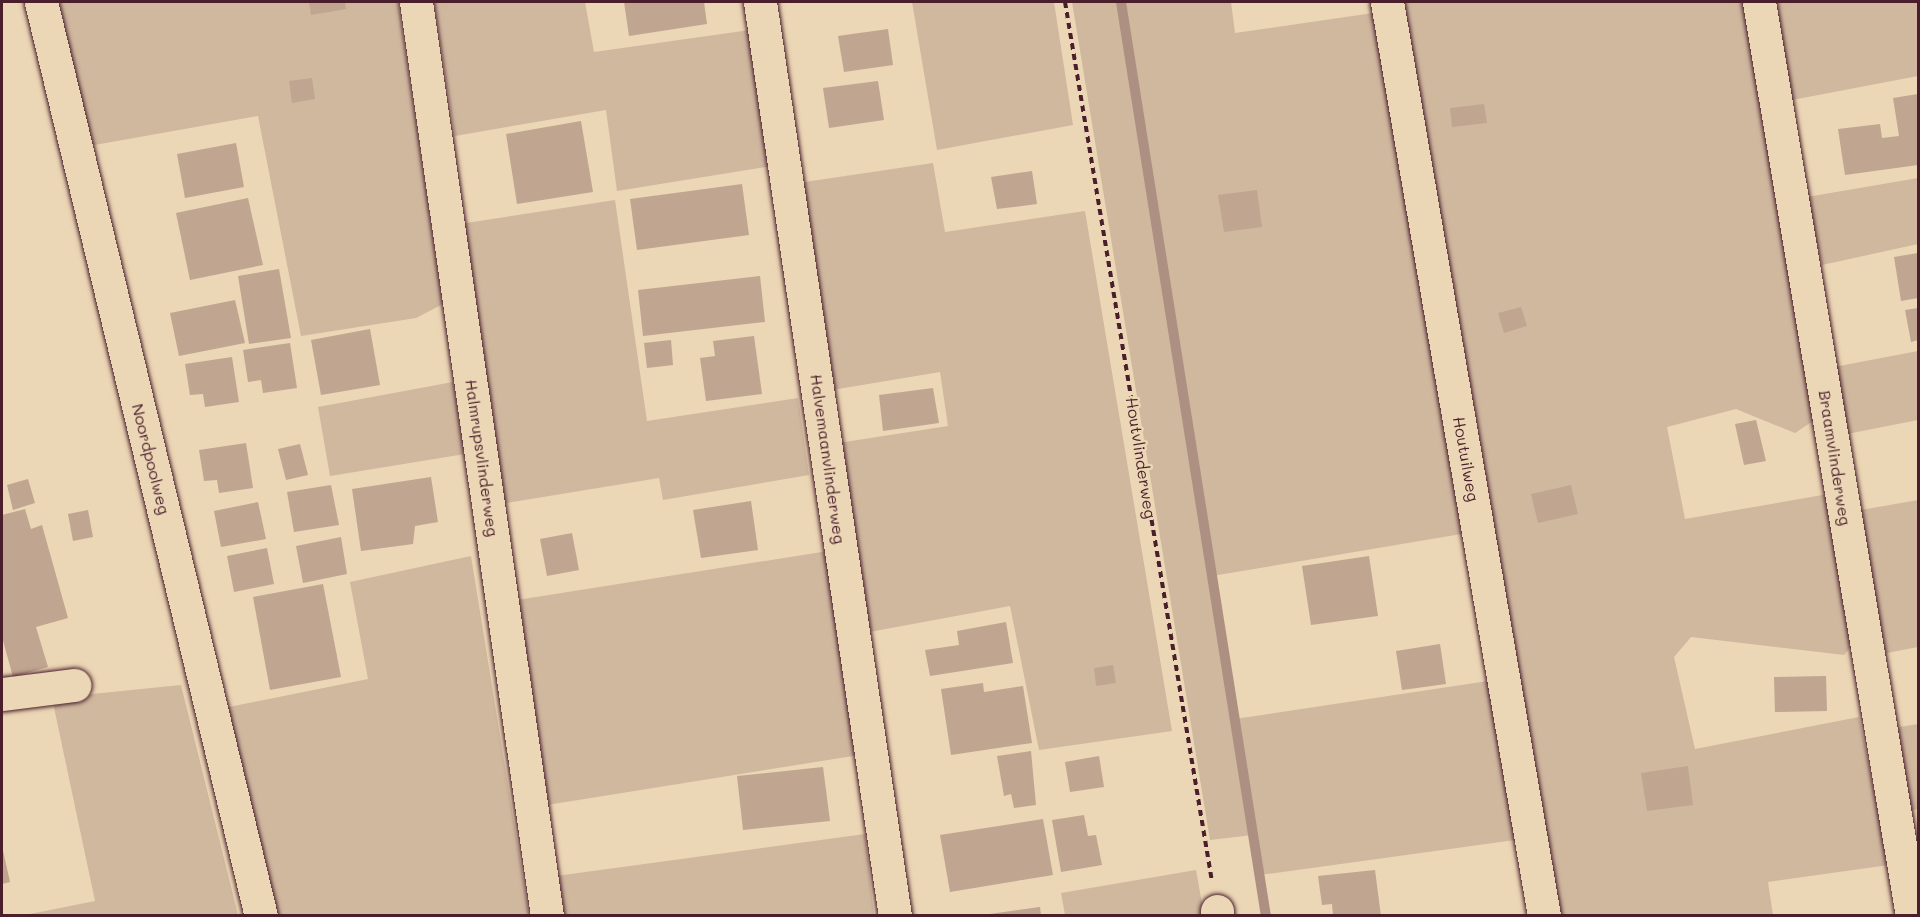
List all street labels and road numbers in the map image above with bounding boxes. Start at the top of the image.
street label: Halvemaanvlinderweg [807,373,849,545]
street label: Halmrupsvlinderweg [461,378,503,538]
street label: Braamvlinderweg [1815,389,1855,527]
street label: Houtvlinderweg [1122,396,1160,520]
street label: Noordpoolweg [128,402,174,516]
street label: Houtuilweg [1449,415,1483,503]

